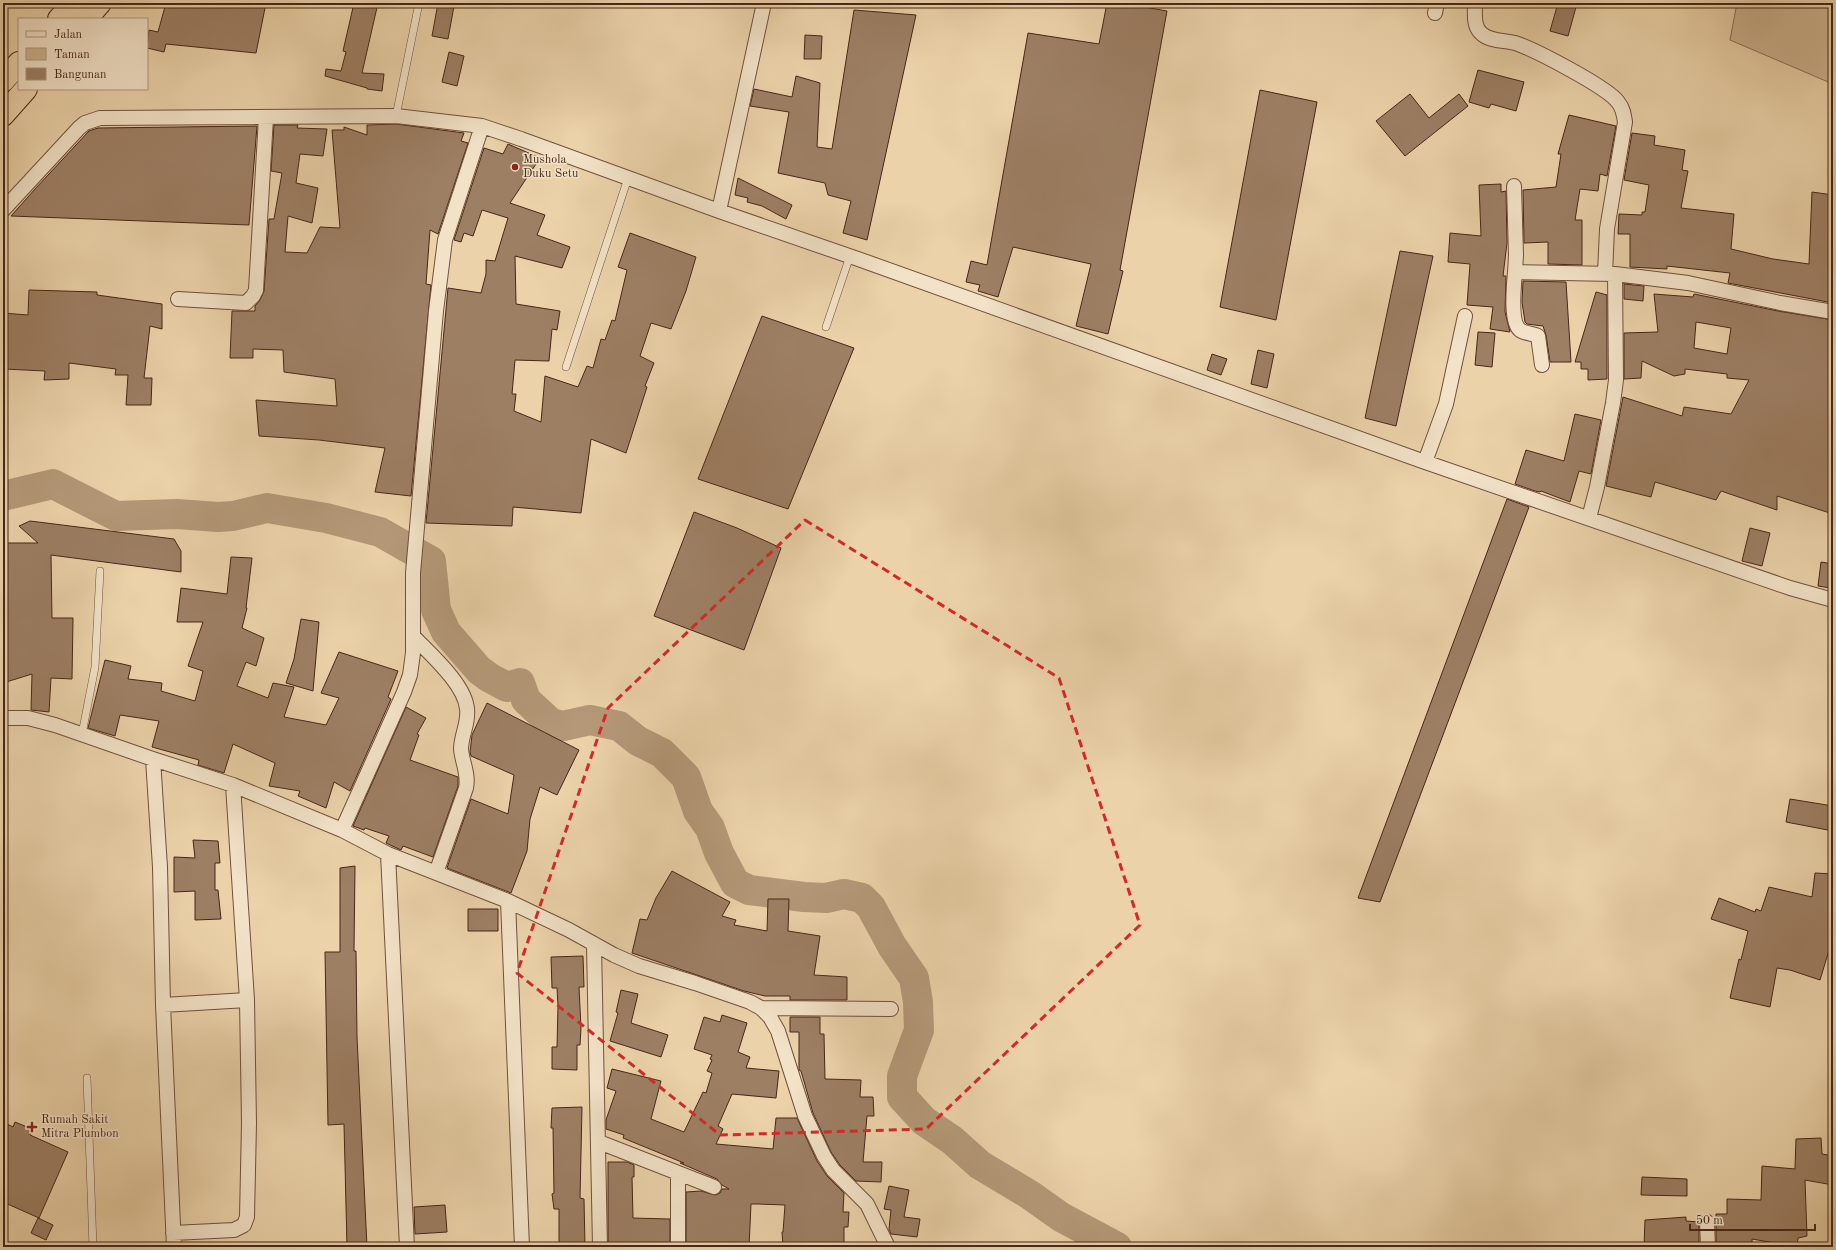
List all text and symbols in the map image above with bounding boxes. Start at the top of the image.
legend [18,18,148,90]
text: Jalan [54,29,83,41]
text: Taman [54,49,90,61]
text: Bangunan [54,69,107,81]
place label: Mushola Duku Setu [523,154,579,180]
marker: Mushola Duku Setu [510,162,520,172]
place label: Rumah Sakit Mitra Plumbon [41,1114,119,1140]
marker: Rumah Sakit Mitra Plumbon [26,1121,38,1133]
scale bar [1690,1206,1815,1232]
text: 50 m [1696,1214,1723,1227]

